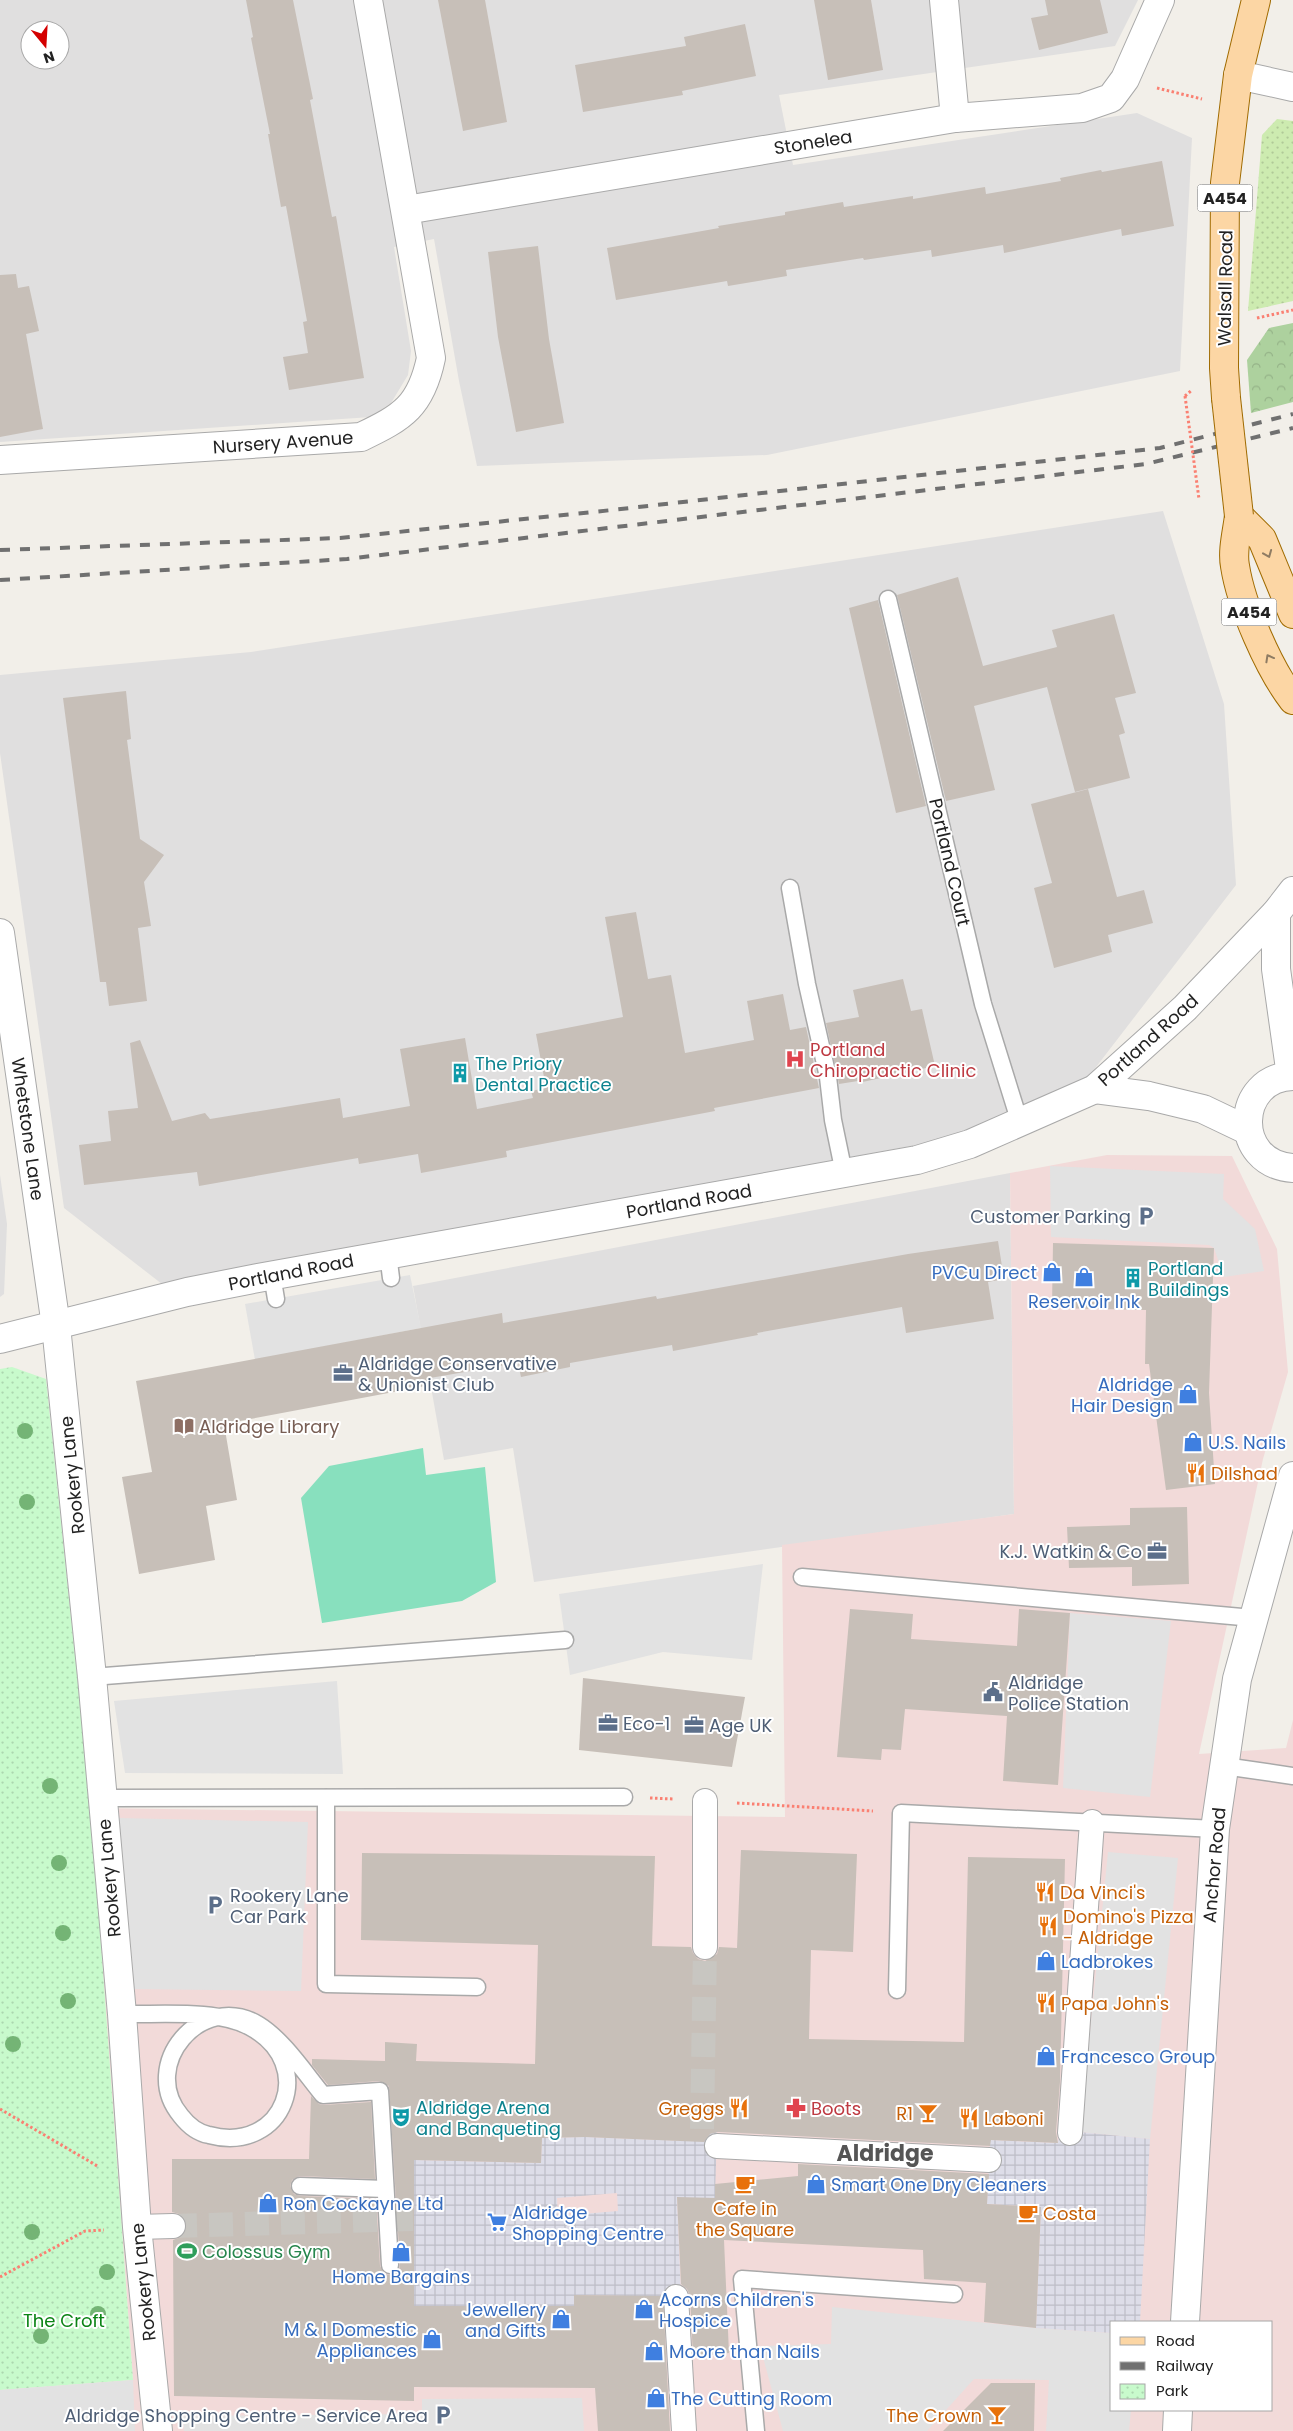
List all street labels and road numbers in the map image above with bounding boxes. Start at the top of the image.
street label: Stonelea [772,123,854,161]
road number: A454 [1198,184,1252,212]
street label: Walsall Road [1211,230,1239,346]
street label: Nursery Avenue [212,425,354,459]
road number: A454 [1222,598,1276,626]
street label: Portland Court [923,796,977,928]
street label: Portland Road [1092,988,1204,1092]
street label: Whetstone Lane [6,1056,50,1202]
street label: Portland Road [624,1178,754,1224]
street label: Portland Road [226,1248,356,1296]
street label: Rookery Lane [53,1415,91,1535]
street label: Anchor Road [1196,1806,1232,1924]
street label: Rookery Lane [91,1818,127,1938]
street label: Rookery Lane [124,2222,162,2342]

